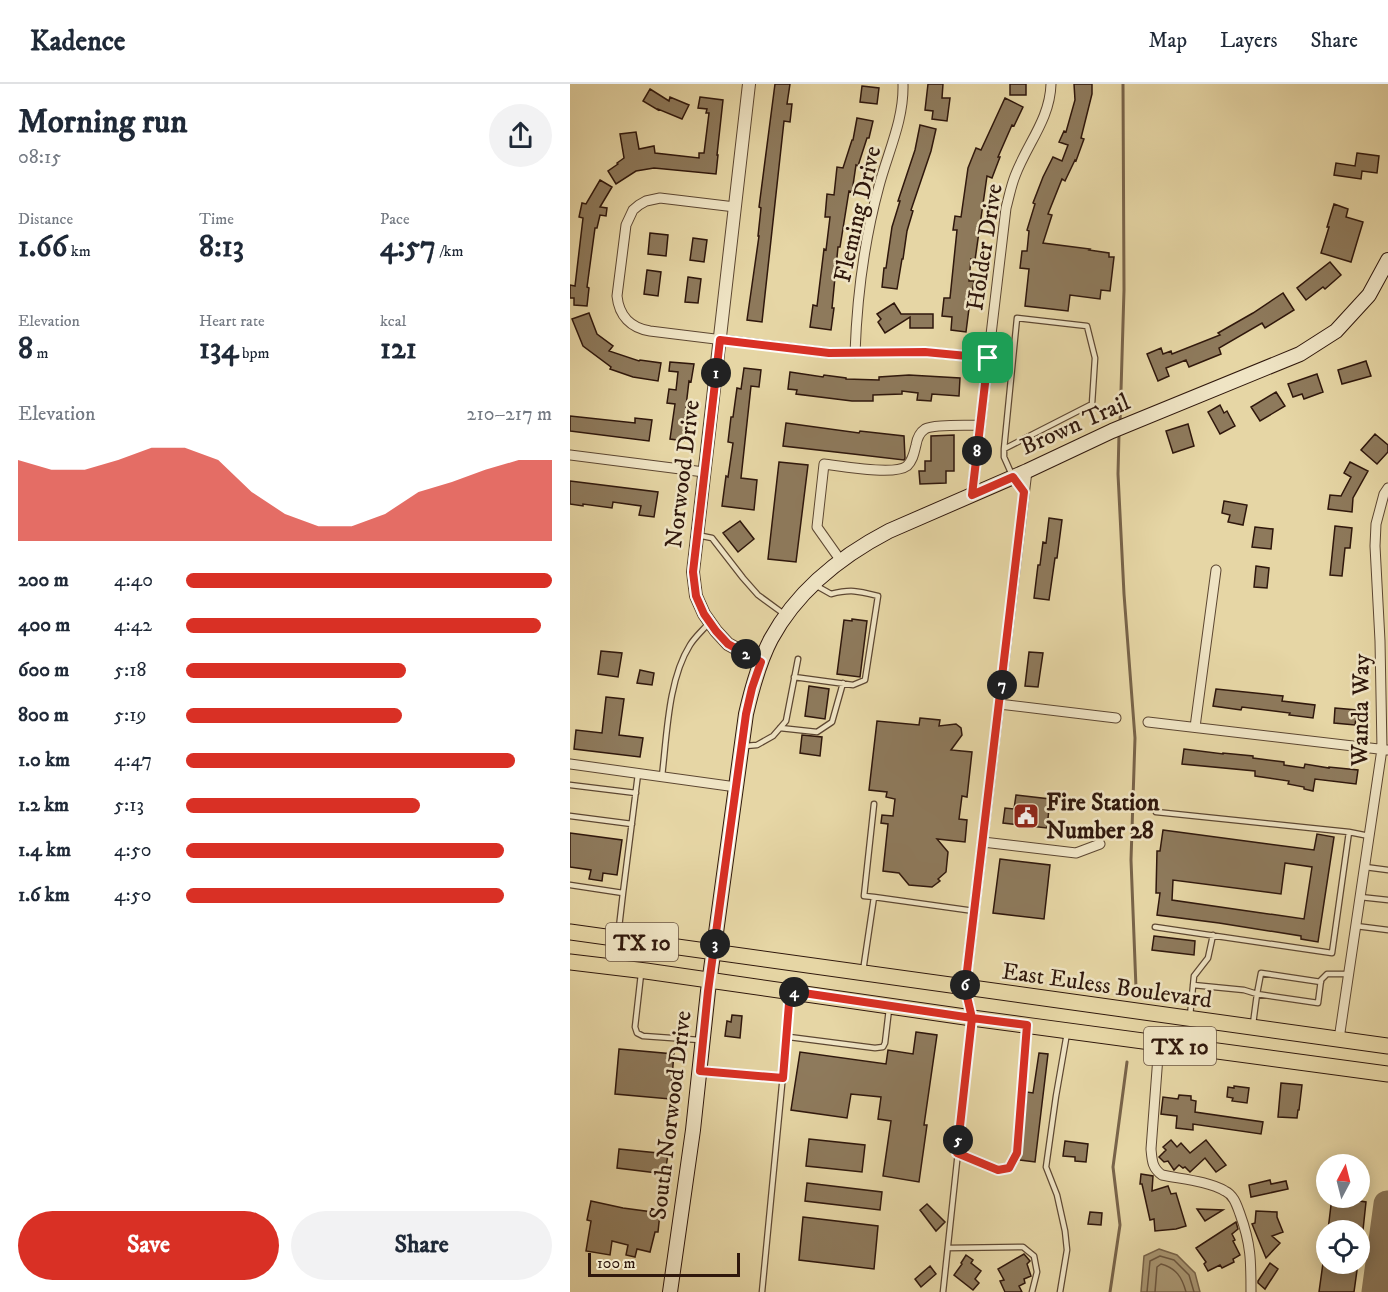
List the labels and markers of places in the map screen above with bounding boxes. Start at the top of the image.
pin [962,332,1013,383]
pin: 1 [701,358,731,388]
pin: 8 [962,436,992,466]
pin: 2 [731,639,761,669]
pin: 7 [987,670,1017,700]
place label: Fire Station Number 28 [1046,788,1160,846]
public building icon: Fire Station Number 28 [1011,801,1041,831]
pin: 3 [700,929,730,959]
pin: 6 [950,970,980,1000]
pin: 4 [779,977,809,1007]
pin: 5 [943,1125,973,1155]

